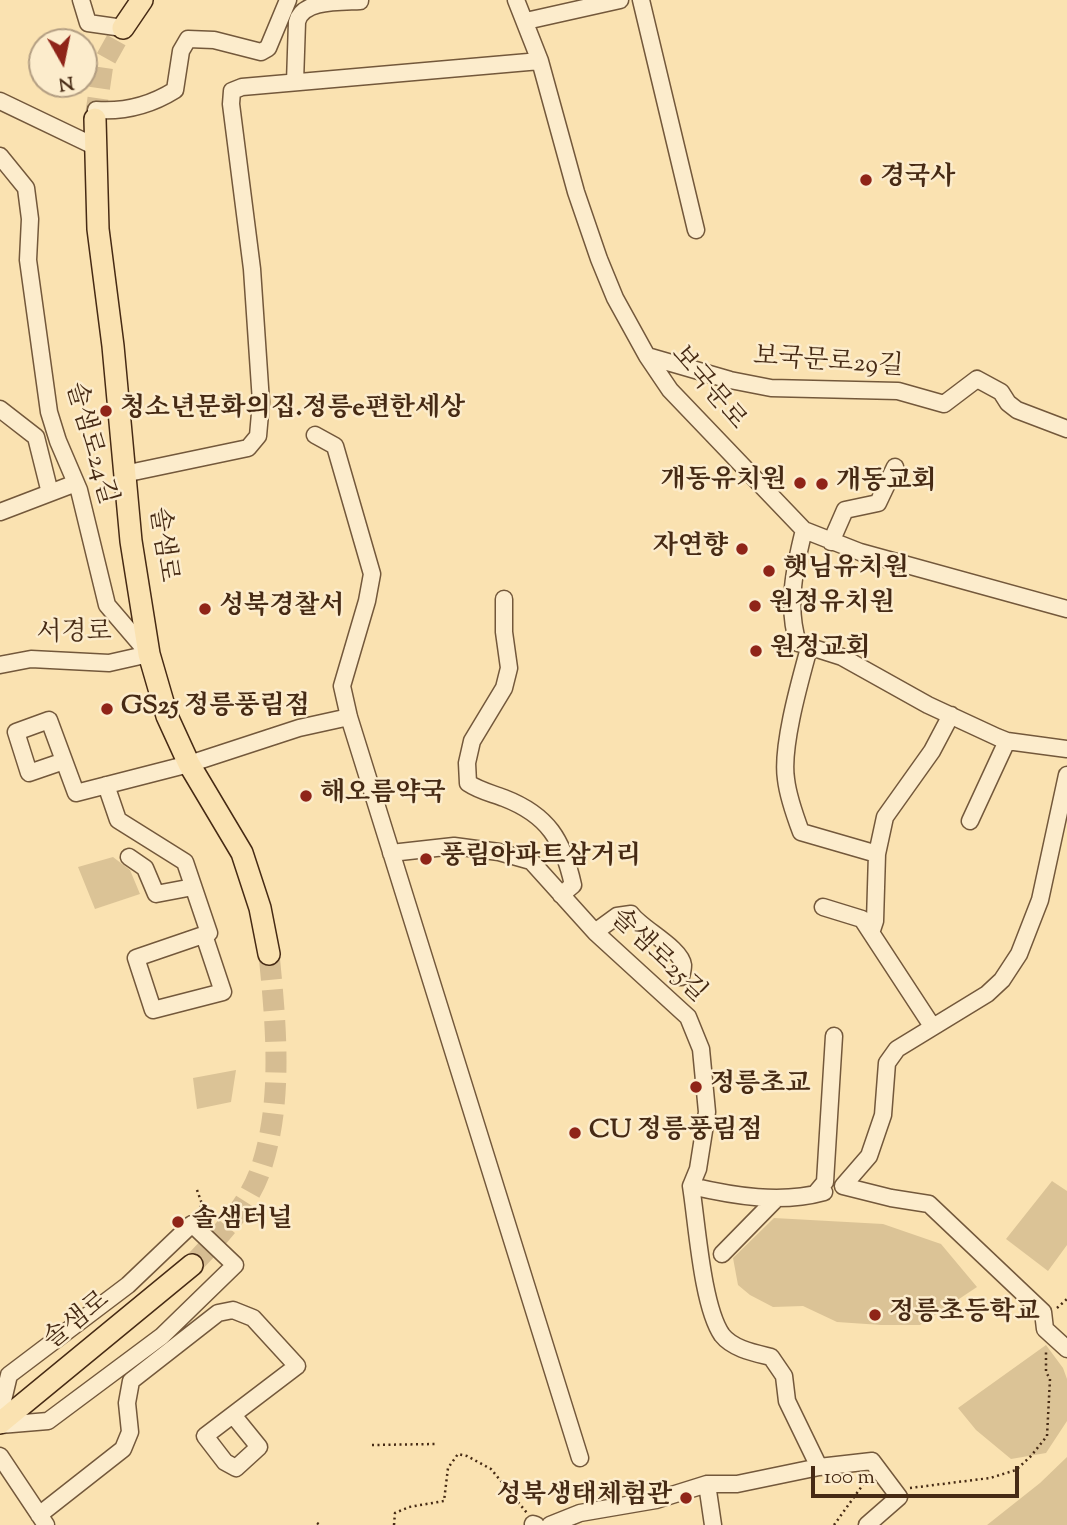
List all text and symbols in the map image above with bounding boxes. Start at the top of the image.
north arrow [28,28,98,98]
text: N [56,68,76,97]
place label: 경국사 [880,164,955,196]
marker: 경국사 [858,172,874,188]
street label: 보국문로 [663,340,751,438]
street label: 보국문로29길 [752,343,904,385]
street label: 솔샘로24길 [57,379,121,509]
place label: 청소년문화의집.정릉e편한세상 [120,395,465,427]
marker: 청소년문화의집.정릉e편한세상 [98,403,114,419]
place label: 개동유치원 [660,467,786,499]
place label: 개동교회 [836,468,936,500]
marker: 개동유치원 [792,475,808,491]
marker: 개동교회 [814,476,830,492]
street label: 솔샘로 [140,506,182,584]
place label: 자연향 [653,533,728,565]
marker: 자연향 [734,541,750,557]
place label: 햇님유치원 [783,555,909,587]
marker: 햇님유치원 [761,563,777,579]
place label: 원정유치원 [769,590,895,622]
place label: 성북경찰서 [219,593,345,625]
marker: 원정유치원 [747,598,763,614]
marker: 성북경찰서 [197,601,213,617]
street label: 서경로 [36,619,112,651]
place label: 원정교회 [770,635,870,667]
marker: 원정교회 [748,643,764,659]
place label: GS25 정릉풍림점 [121,693,310,725]
marker: GS25 정릉풍림점 [99,701,115,717]
place label: 해오름약국 [320,780,446,812]
marker: 해오름약국 [298,788,314,804]
place label: 풍림아파트삼거리 [440,843,641,875]
marker: 풍림아파트삼거리 [418,851,434,867]
street label: 솔샘로25길 [602,904,712,1010]
place label: 정릉초교 [710,1071,810,1103]
marker: 정릉초교 [688,1079,704,1095]
place label: CU 정릉풍림점 [589,1117,762,1149]
marker: CU 정릉풍림점 [567,1125,583,1141]
place label: 솔샘터널 [192,1206,292,1238]
marker: 솔샘터널 [170,1214,186,1230]
street label: 솔샘로 [39,1286,117,1358]
place label: 정릉초등학교 [889,1299,1040,1331]
marker: 정릉초등학교 [867,1307,883,1323]
scale bar [815,1452,1023,1496]
text: 100 m [824,1463,875,1493]
place label: 성북생태체험관 [496,1482,672,1514]
marker: 성북생태체험관 [678,1490,694,1506]

